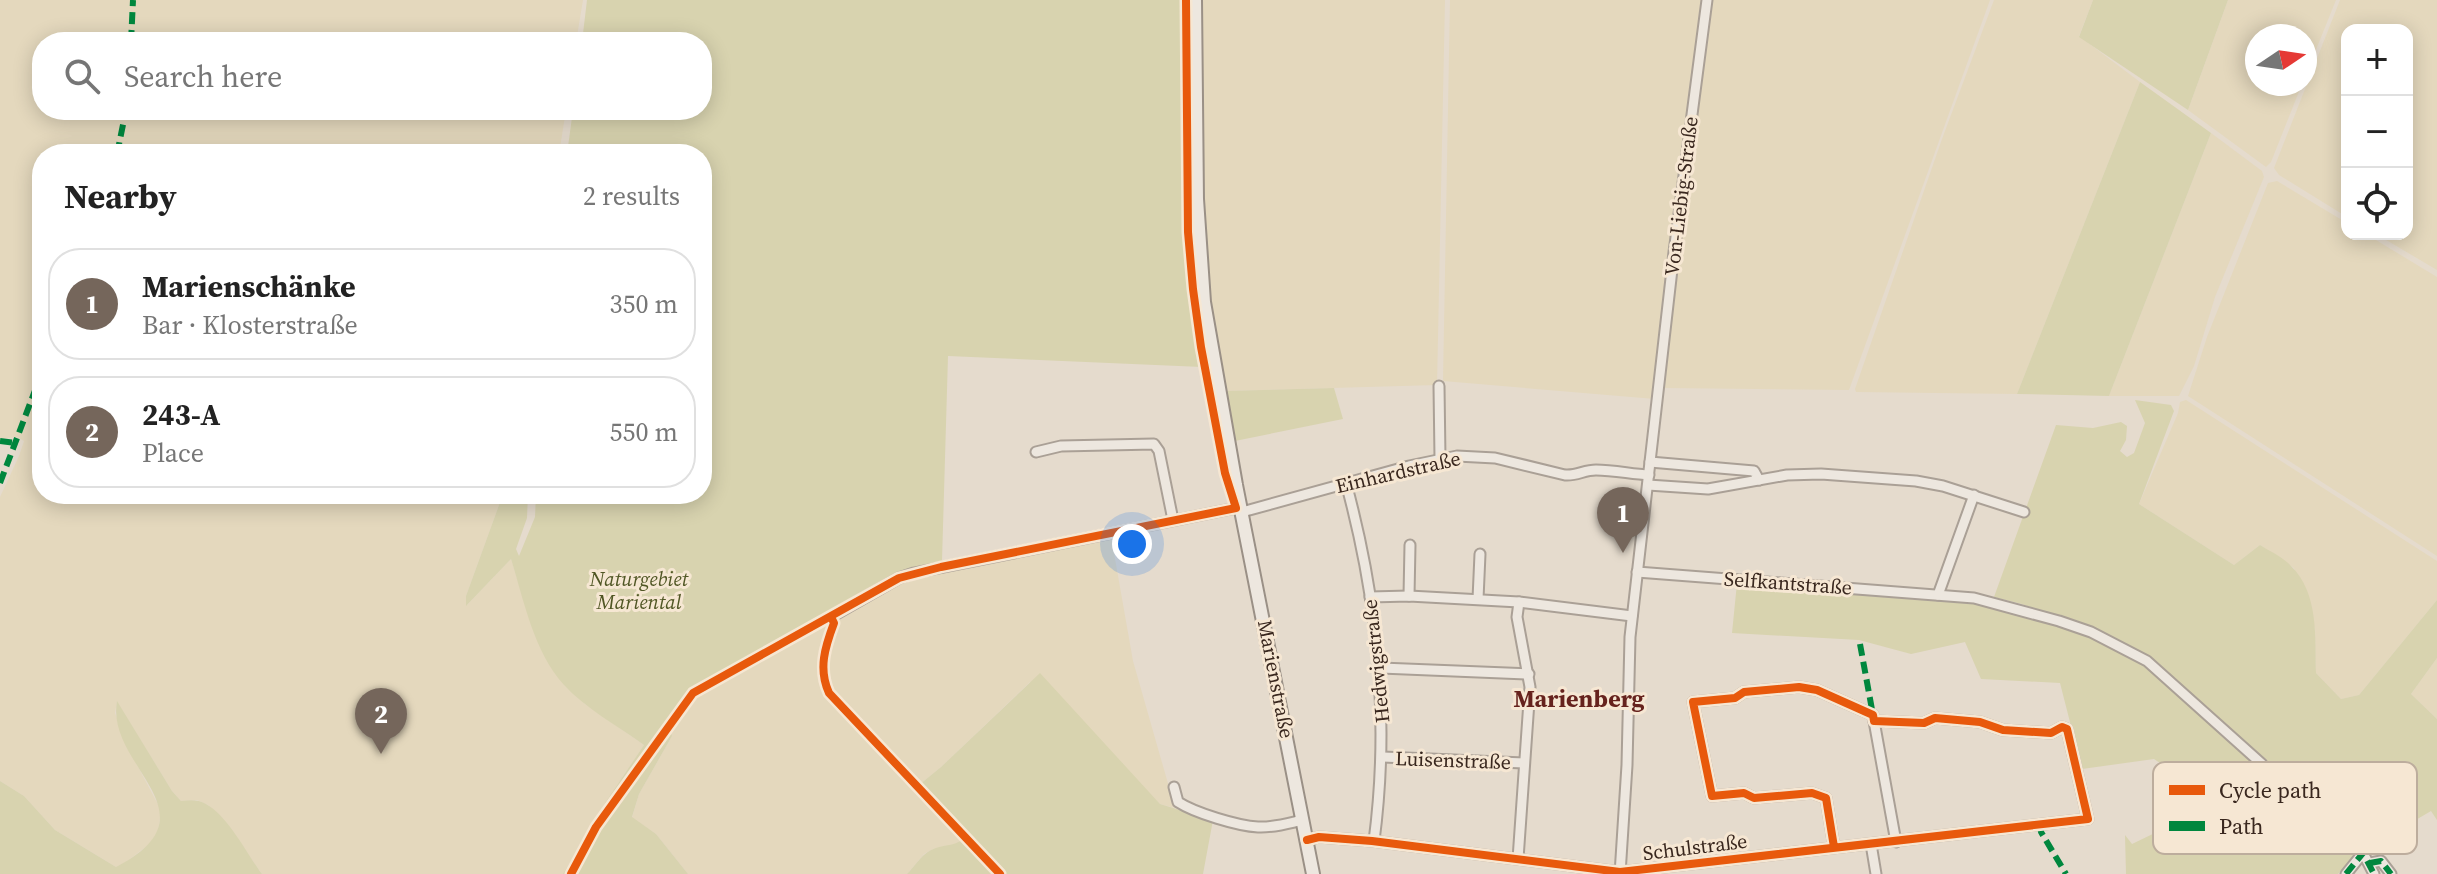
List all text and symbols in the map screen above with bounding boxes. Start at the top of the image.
north arrow [2245,24,2317,96]
map controls [2341,24,2413,240]
button: + [2341,24,2413,96]
search box [32,32,712,120]
icon: search [60,54,104,98]
text: Search here [124,56,282,97]
button: − [2341,96,2413,168]
street label: Von-Liebig-Straße [1657,115,1705,277]
button: locate [2341,168,2413,240]
text: Nearby [64,173,177,219]
text: 2 results [583,178,680,214]
text: Marienschänke [142,266,356,307]
text: 1 [85,286,99,322]
text: 350 m [610,286,678,322]
text: Bar · Klosterstraße [142,307,358,343]
text: 243-A [142,394,221,435]
text: 2 [85,414,99,450]
text: 550 m [610,414,678,450]
text: Place [142,435,204,471]
street label: Einhardstraße [1333,444,1463,500]
pin: 1 [1597,487,1649,553]
your location [1112,524,1152,564]
park label: Naturgebiet Mariental [589,565,690,616]
street label: Selfkantstraße [1723,565,1853,601]
street label: Hedwigstraße [1356,598,1396,724]
street label: Marienstraße [1251,617,1301,741]
district label: Marienberg [1514,682,1644,715]
pin: 2 [355,688,407,754]
street label: Luisenstraße [1395,744,1511,776]
legend [2153,762,2417,854]
text: Cycle path [2219,775,2322,805]
text: Path [2219,811,2264,841]
street label: Schulstraße [1641,827,1749,867]

